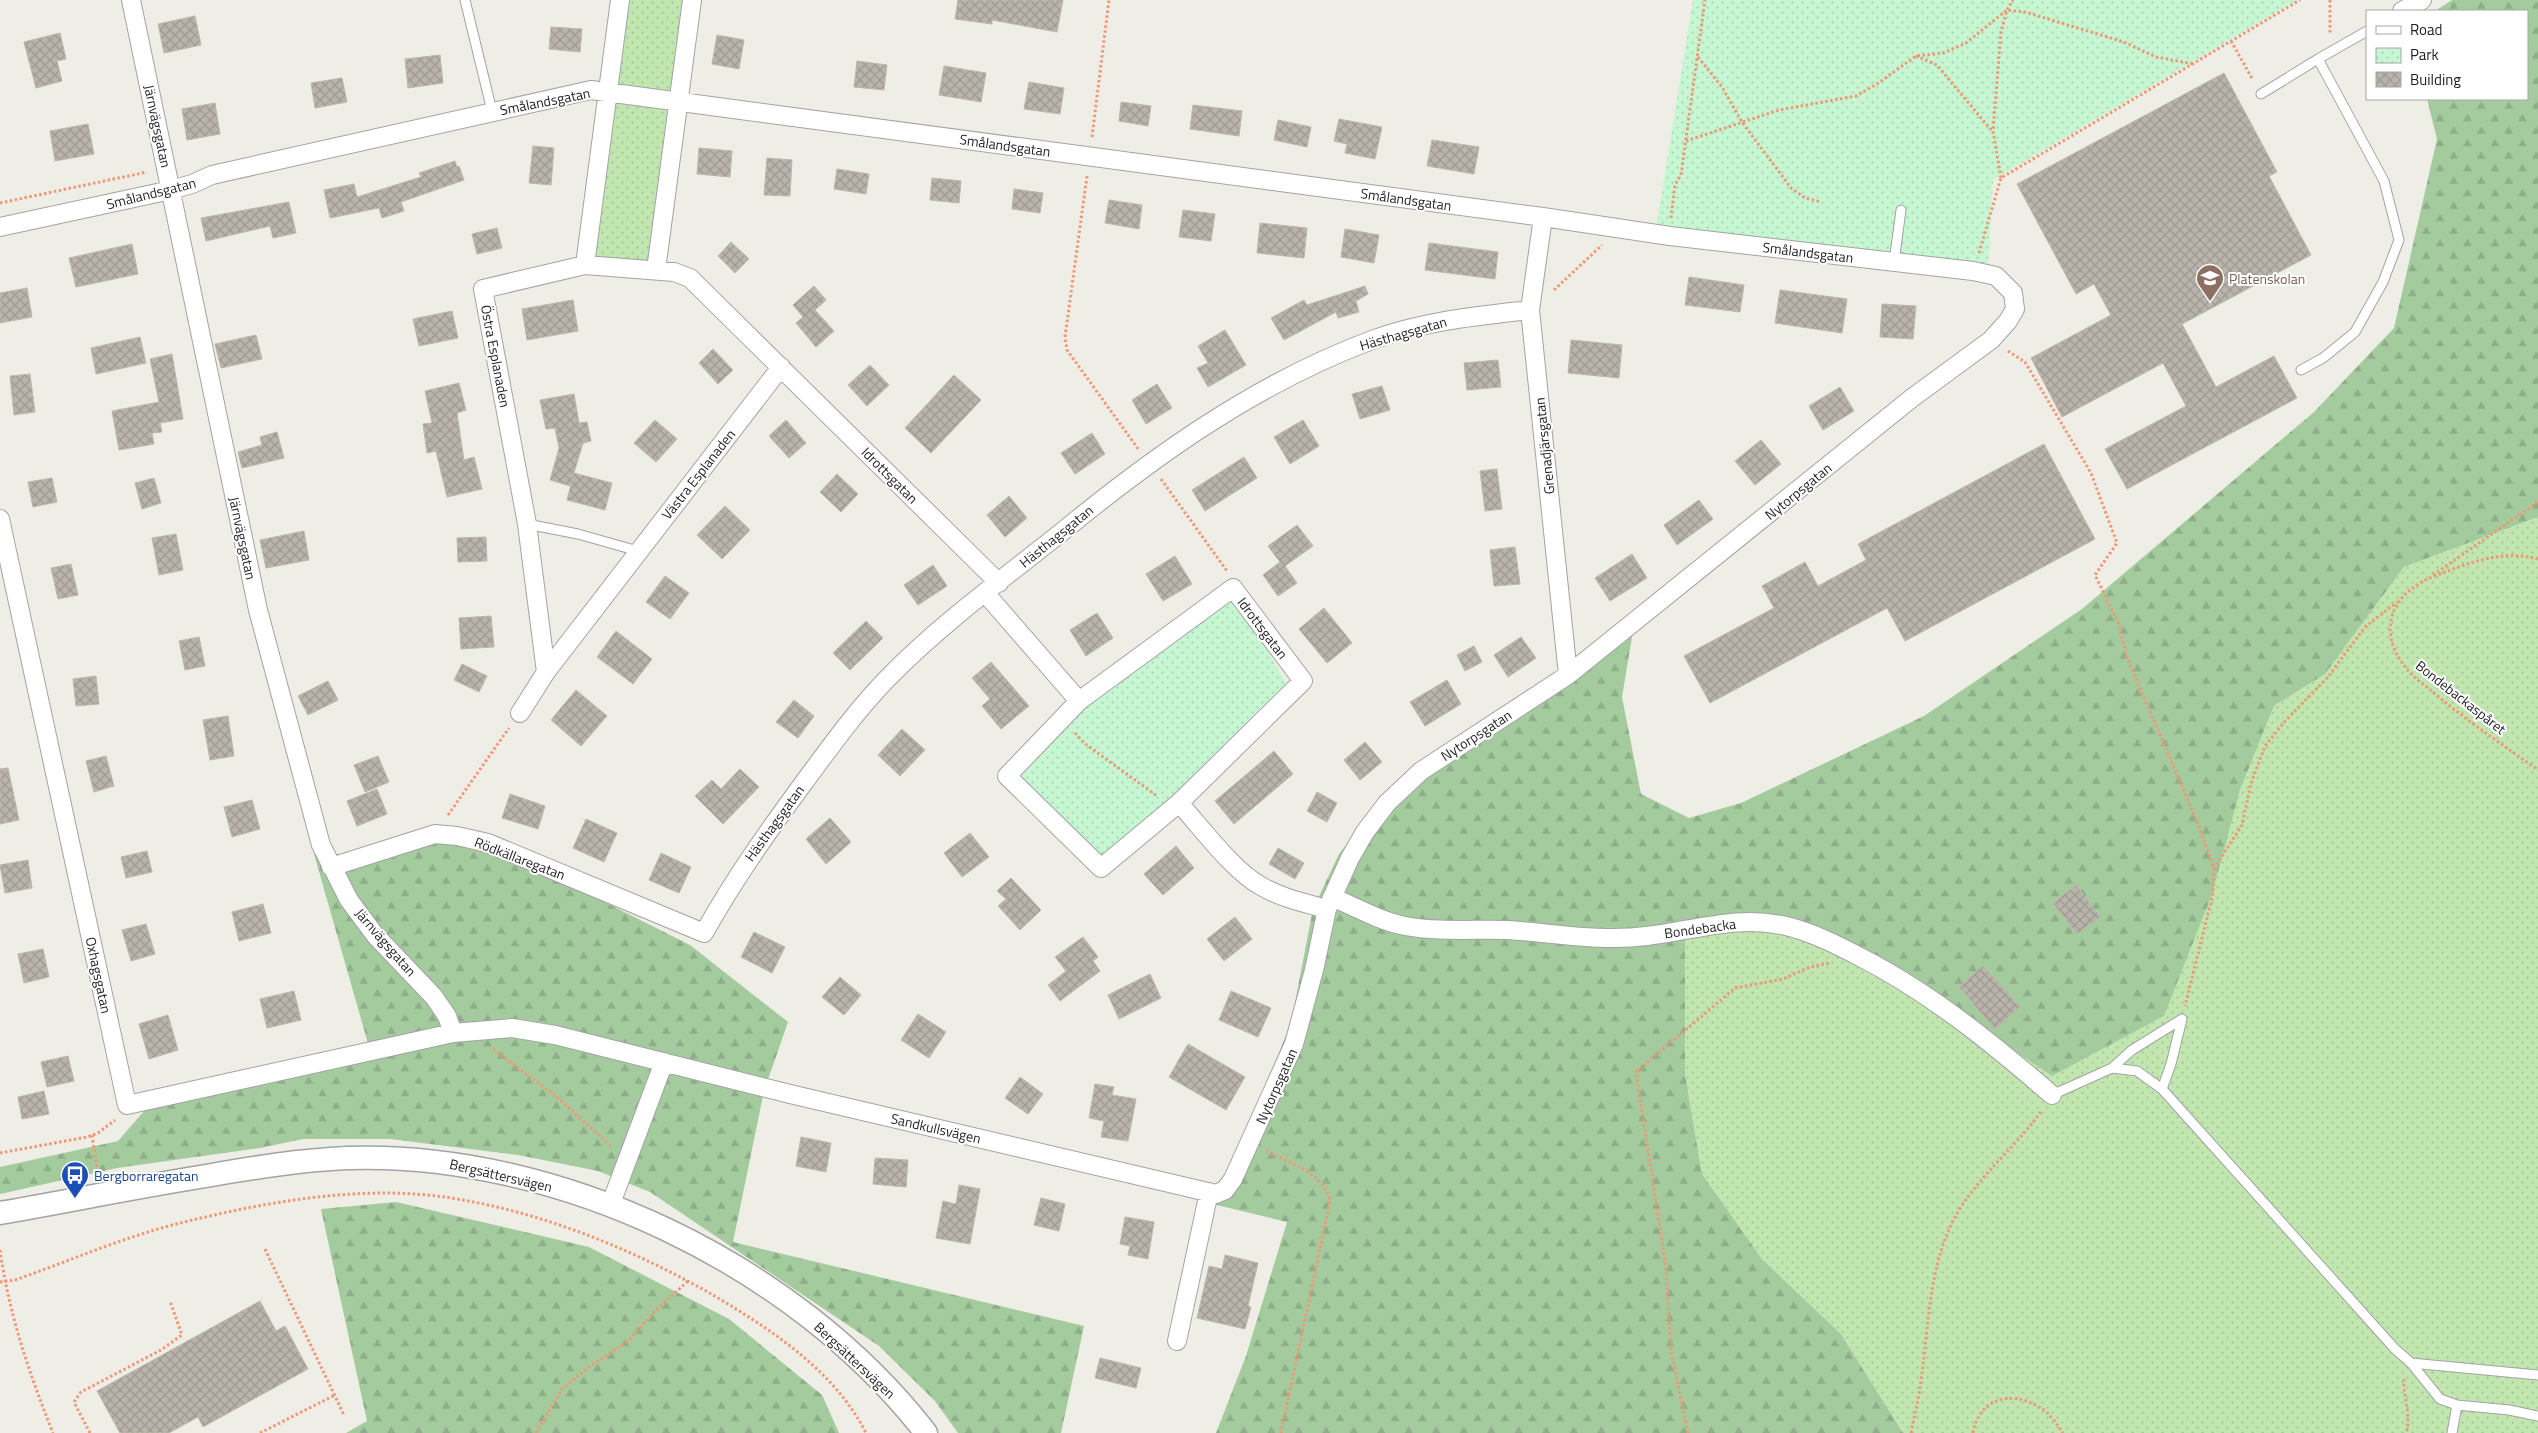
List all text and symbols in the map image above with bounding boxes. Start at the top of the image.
legend [2366,10,2528,100]
text: Road [2410,18,2442,41]
text: Park [2410,43,2439,66]
text: Building [2410,68,2461,91]
street label: Smålandsgatan [498,82,592,120]
street label: Järnvägsgatan [139,83,177,169]
street label: Smålandsgatan [958,128,1052,162]
street label: Smålandsgatan [104,172,198,214]
street label: Smålandsgatan [1359,182,1453,216]
street label: Smålandsgatan [1761,236,1855,268]
school or university icon: Platenskolan [2195,263,2225,302]
place label: Platenskolan [2229,268,2305,289]
street label: Östra Esplanaden [476,303,516,409]
street label: Hästhagsgatan [1357,311,1449,355]
street label: Grenadjärsgatan [1528,396,1560,496]
street label: Västra Esplanaden [656,424,740,524]
street label: Idrottsgatan [857,442,923,508]
street label: Nytorpsgatan [1760,457,1836,525]
street label: Järnvägsgatan [224,495,262,581]
street label: Hästhagsgatan [1015,500,1097,572]
street label: Idrottsgatan [1233,593,1293,663]
street label: Bondebackaspåret [2411,655,2511,739]
street label: Nytorpsgatan [1436,704,1516,766]
street label: Hästhagsgatan [739,781,809,865]
street label: Rödkällaregatan [471,831,569,885]
street label: Järnvägsgatan [350,903,422,981]
street label: Bondebacka [1663,913,1737,943]
street label: Oxhagsgatan [81,935,117,1015]
street label: Nytorpsgatan [1250,1045,1302,1127]
street label: Sandkullsvägen [889,1107,983,1149]
street label: Bergsättersvägen [448,1153,554,1197]
bus stop icon: Bergborraregatan [60,1160,90,1199]
place label: Bergborraregatan [94,1165,199,1186]
street label: Bergsättersvägen [810,1317,900,1403]

